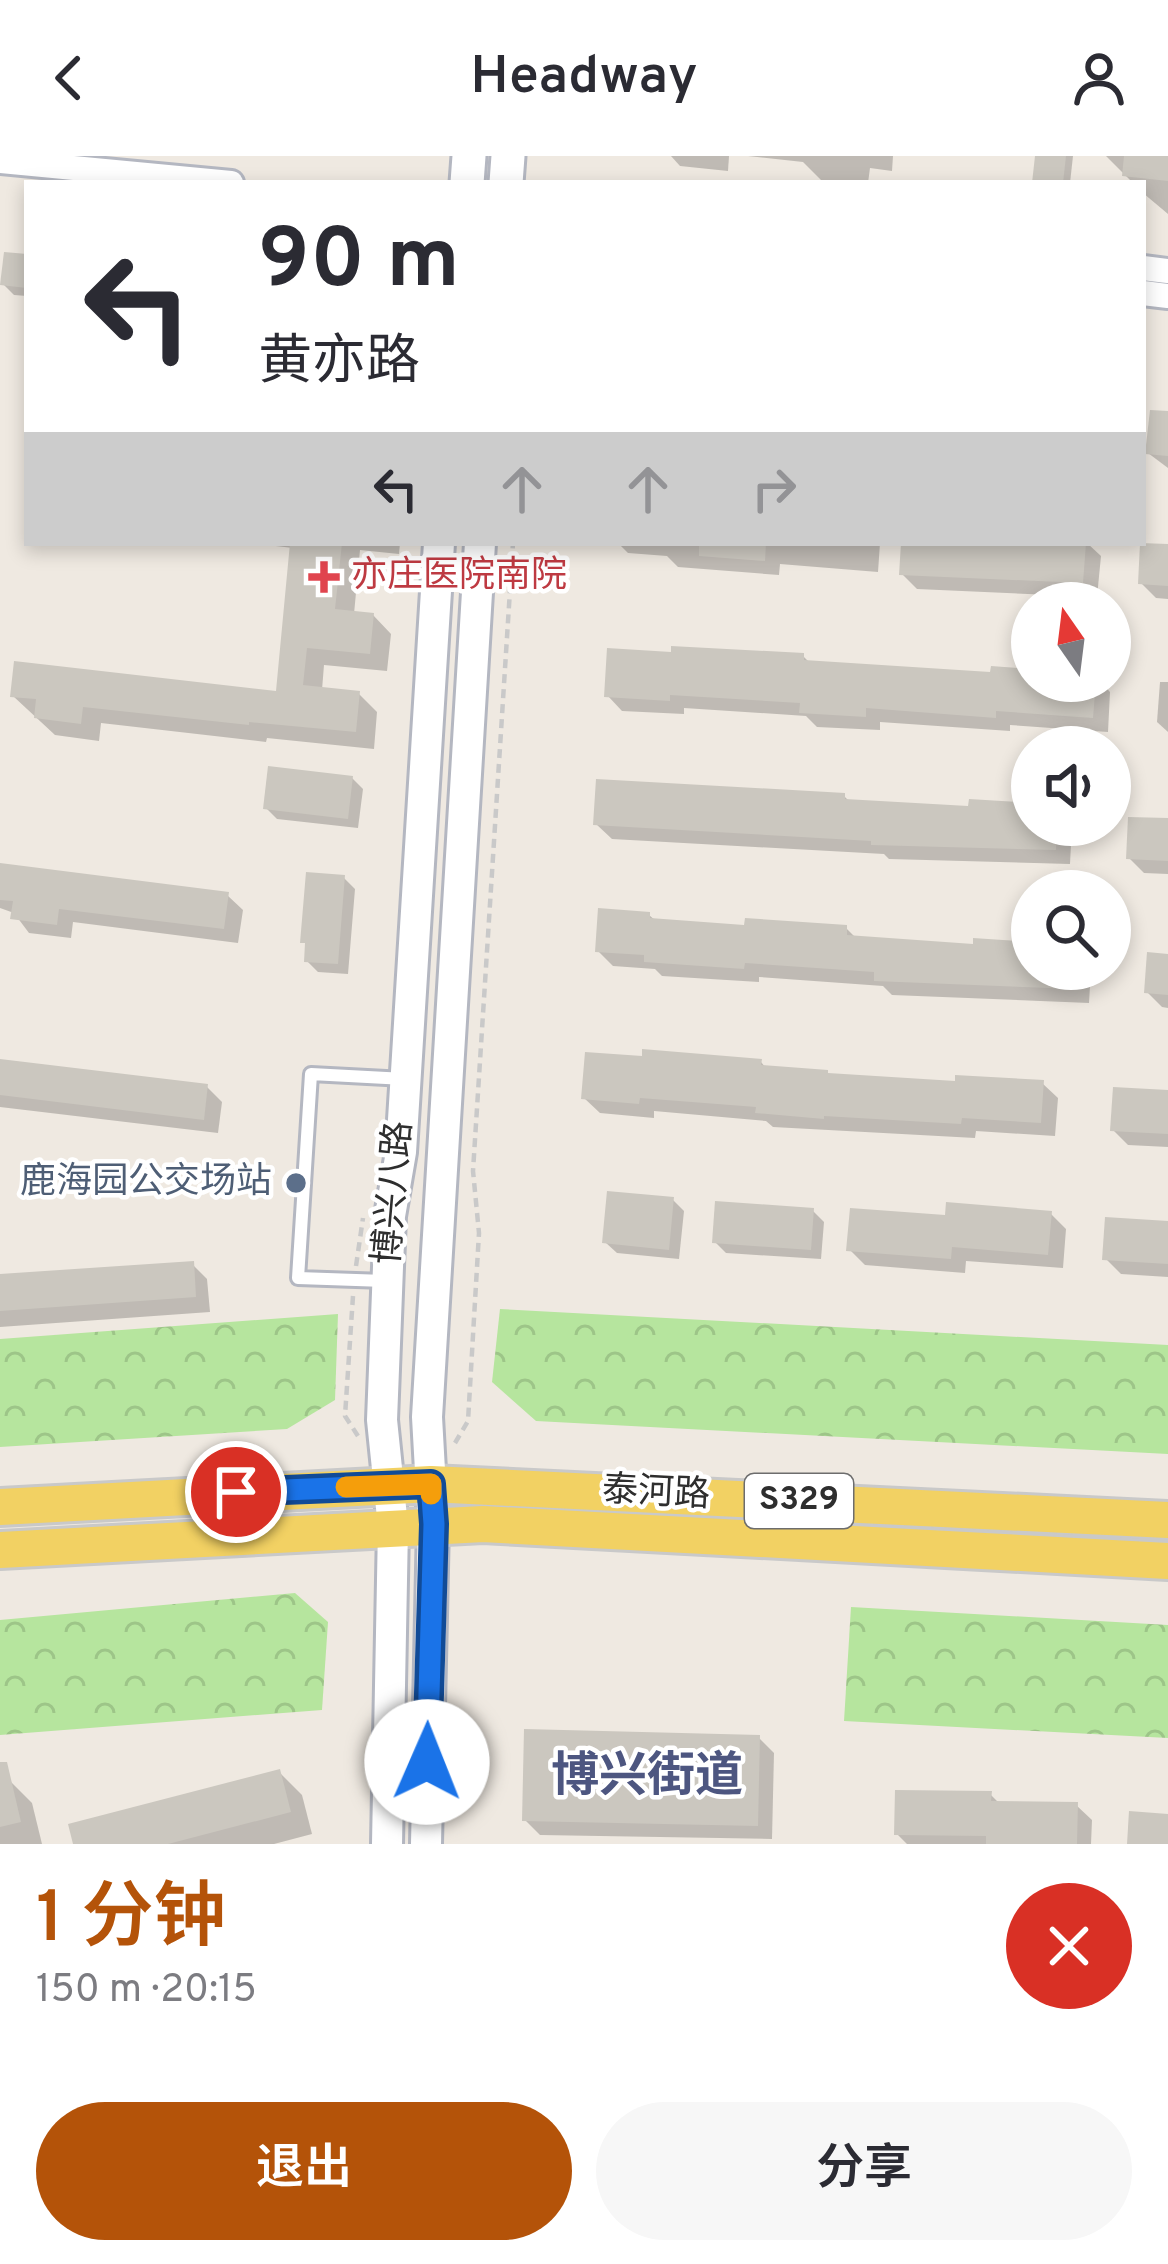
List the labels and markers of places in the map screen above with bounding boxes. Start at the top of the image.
place label: 亦庄医院南院 [351,554,567,600]
marker: 亦庄医院南院 [308,561,340,593]
place label: 鹿海园公交场站 [20,1160,272,1206]
marker: 鹿海园公交场站 [283,1170,309,1196]
pin [185,1441,287,1543]

